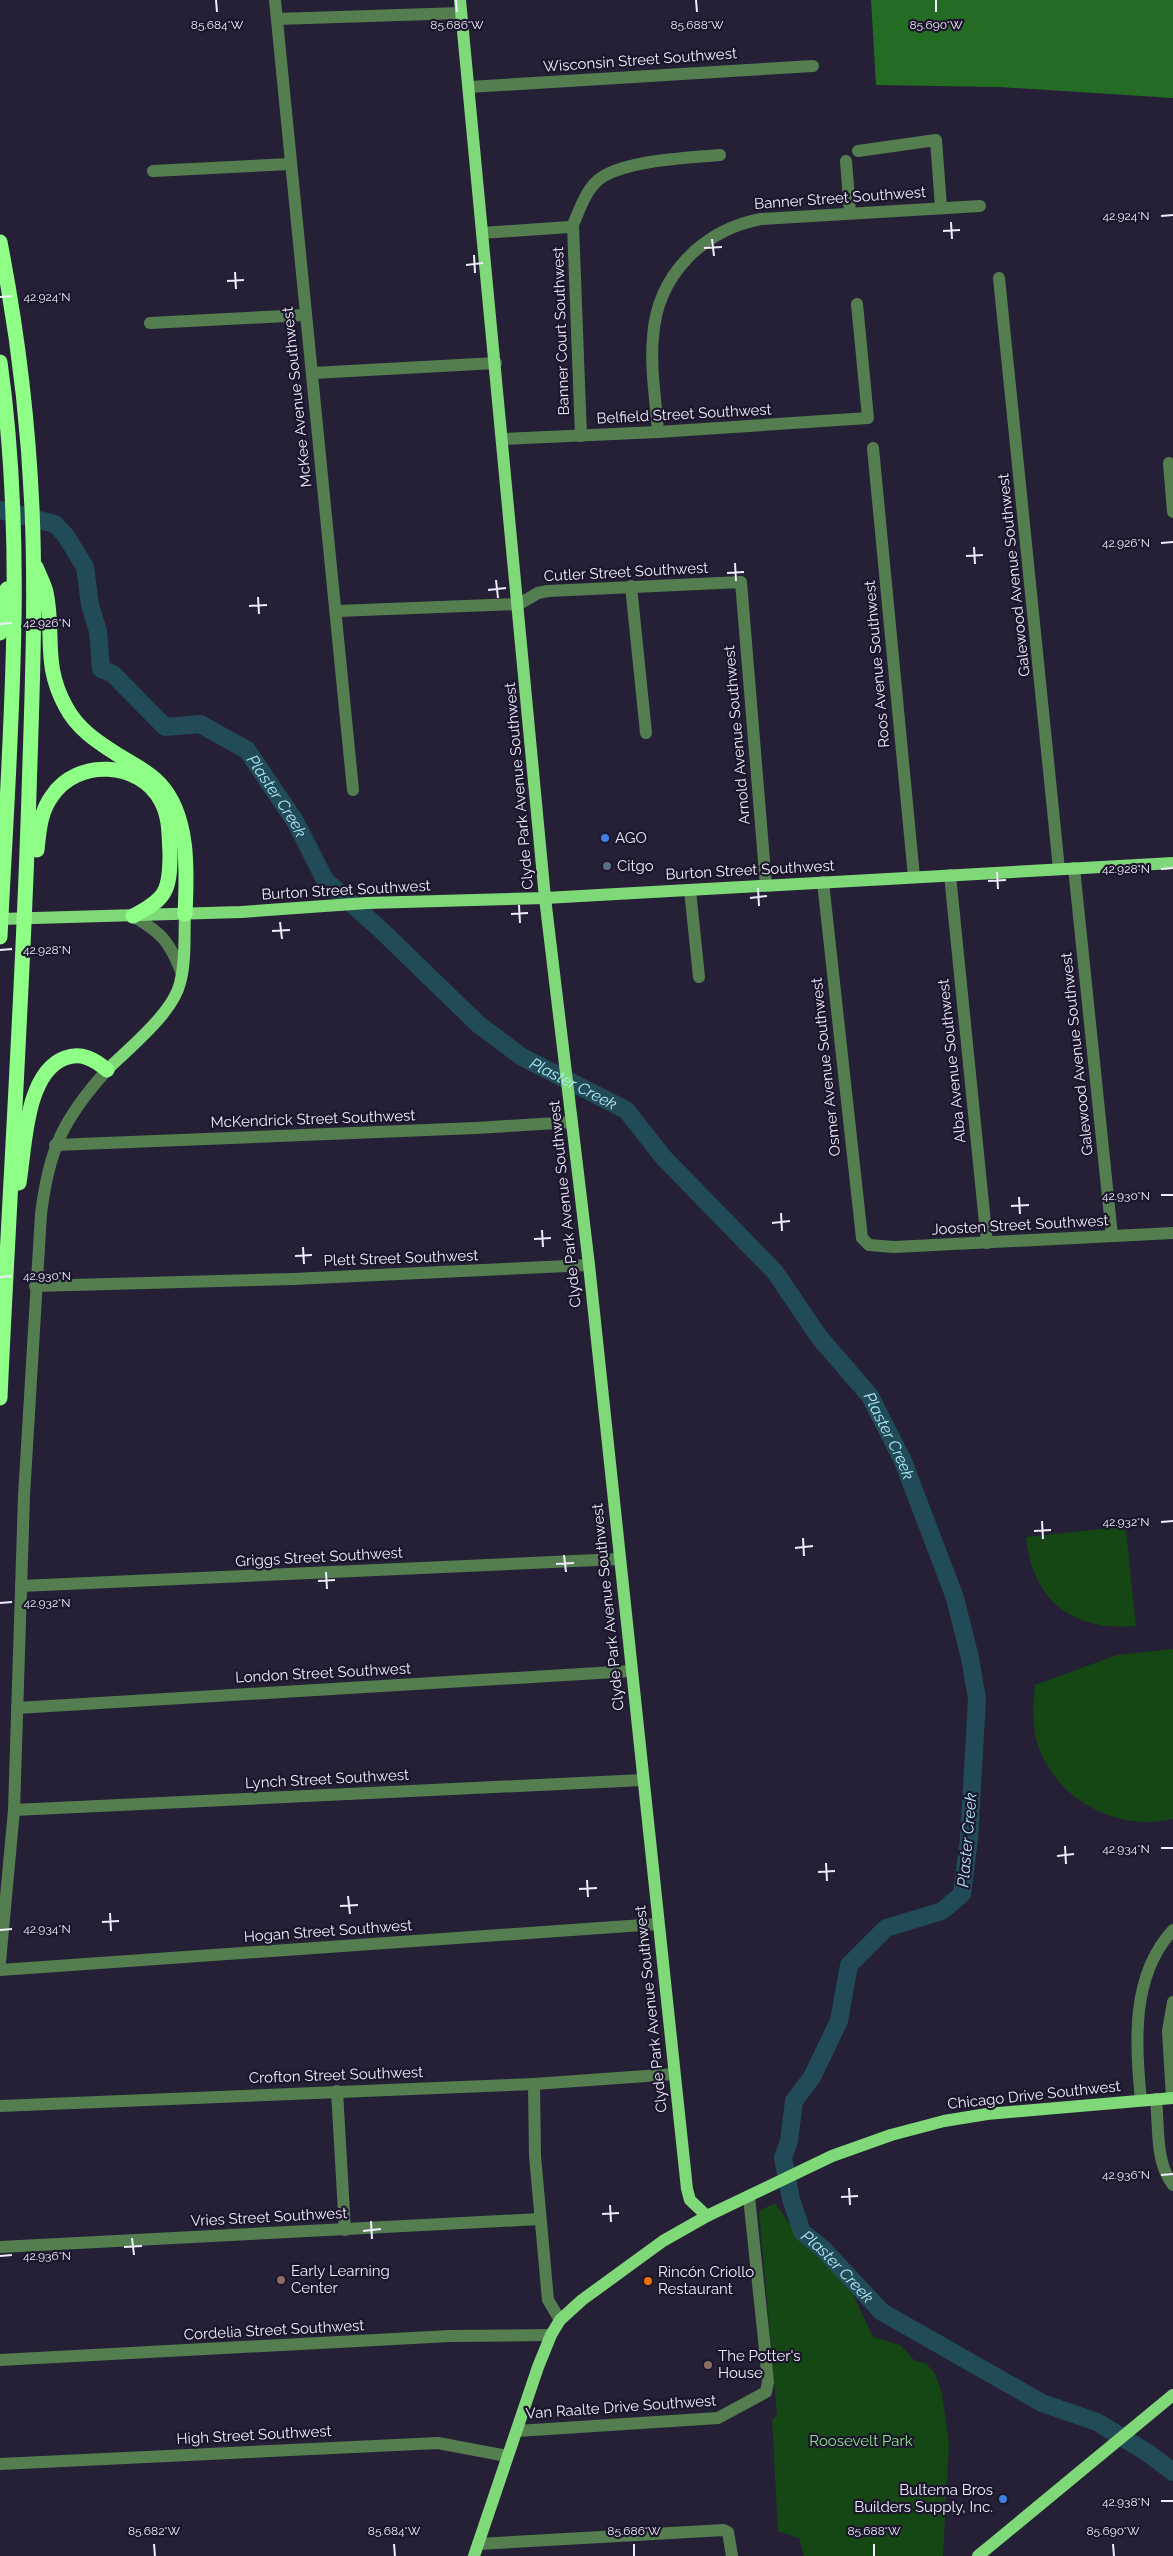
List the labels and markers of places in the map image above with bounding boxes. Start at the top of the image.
place label: AGO [615,829,647,847]
marker: AGO [599,832,611,844]
place label: Citgo [617,857,654,875]
marker: Citgo [601,860,613,872]
place label: Early Learning Center [291,2262,390,2297]
place label: Rincón Criollo Restaurant [658,2263,754,2298]
marker: Early Learning Center [275,2274,287,2286]
marker: Rincón Criollo Restaurant [642,2275,654,2287]
place label: The Potter's House [718,2347,801,2382]
marker: The Potter's House [702,2359,714,2371]
place label: Bultema Bros Builders Supply, Inc. [854,2481,993,2516]
marker: Bultema Bros Builders Supply, Inc. [997,2493,1009,2505]

